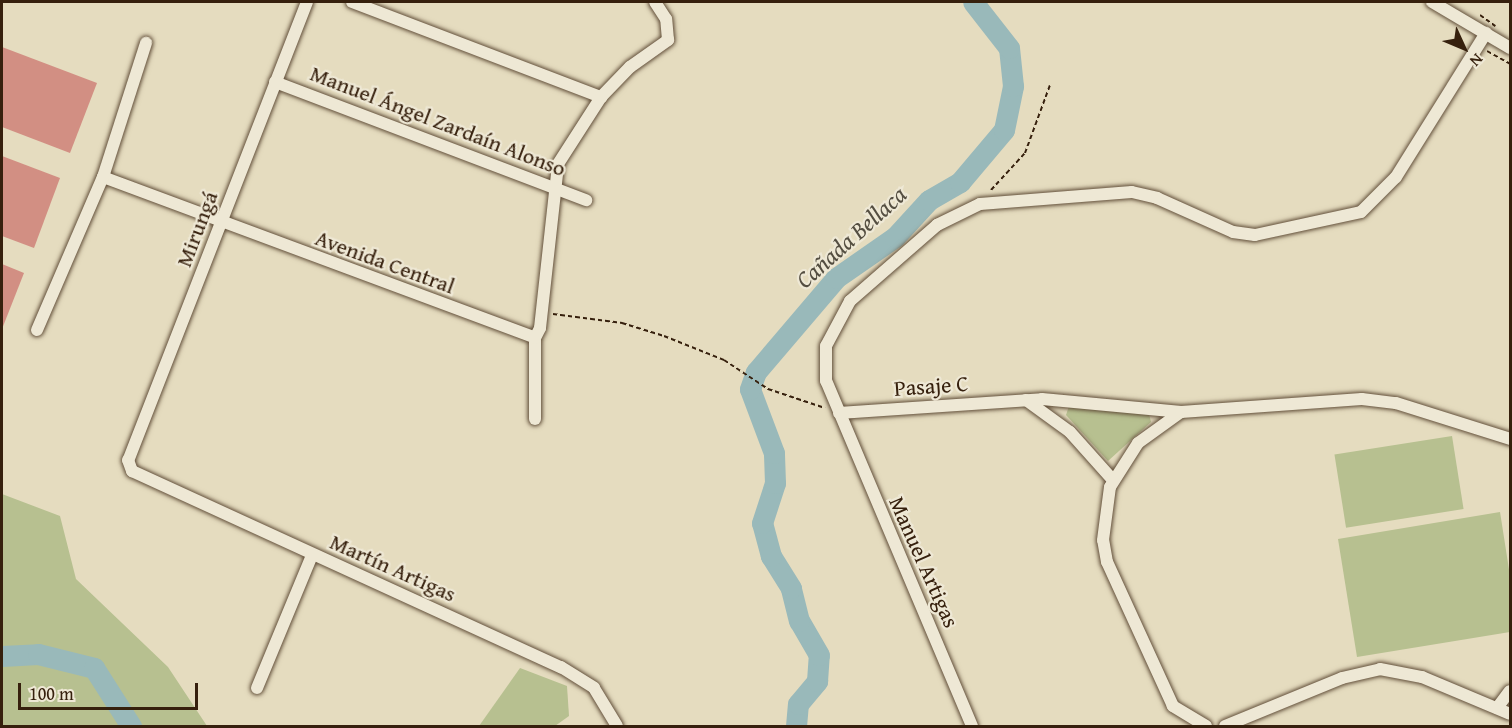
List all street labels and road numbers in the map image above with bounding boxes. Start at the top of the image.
street label: Manuel Ángel Zardaín Alonso [307,60,569,182]
street label: Mirungá [171,187,223,271]
street label: Avenida Central [312,225,458,299]
street label: Pasaje C [893,370,969,402]
street label: Manuel Artigas [883,492,965,632]
street label: Martín Artigas [326,528,460,608]

